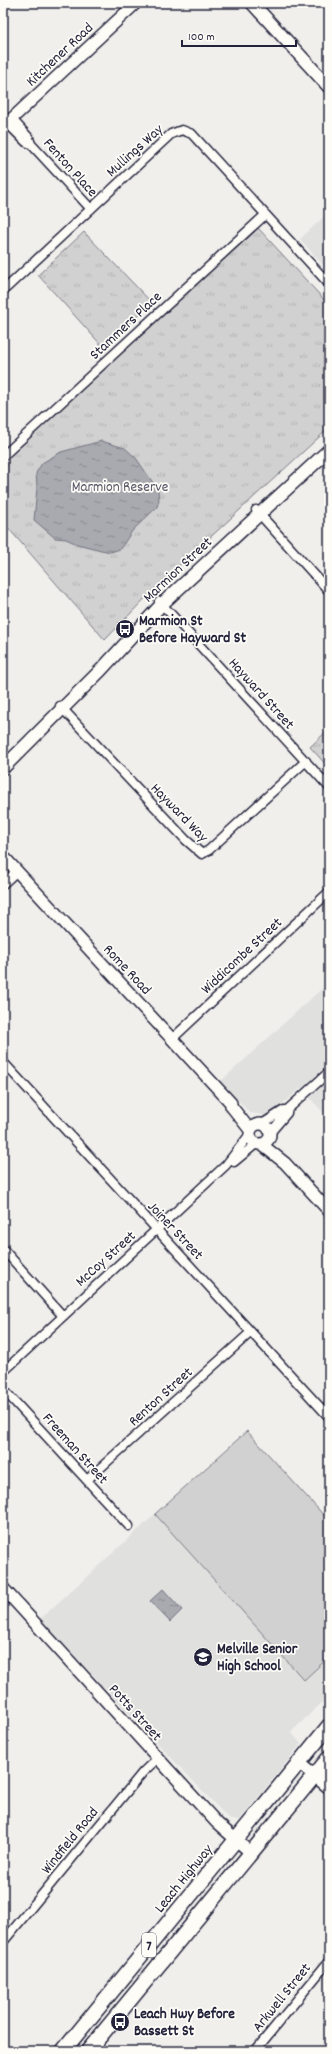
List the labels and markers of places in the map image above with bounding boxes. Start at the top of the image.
place label: Marmion St Before Hayward St [139,611,246,650]
bus stop icon: Marmion St Before Hayward St [114,618,136,640]
place label: Melville Senior High School [217,1639,298,1678]
school or university icon: Melville Senior High School [192,1646,214,1668]
place label: Leach Hwy Before Bassett St [134,2004,235,2043]
bus stop icon: Leach Hwy Before Bassett St [109,2011,131,2033]

